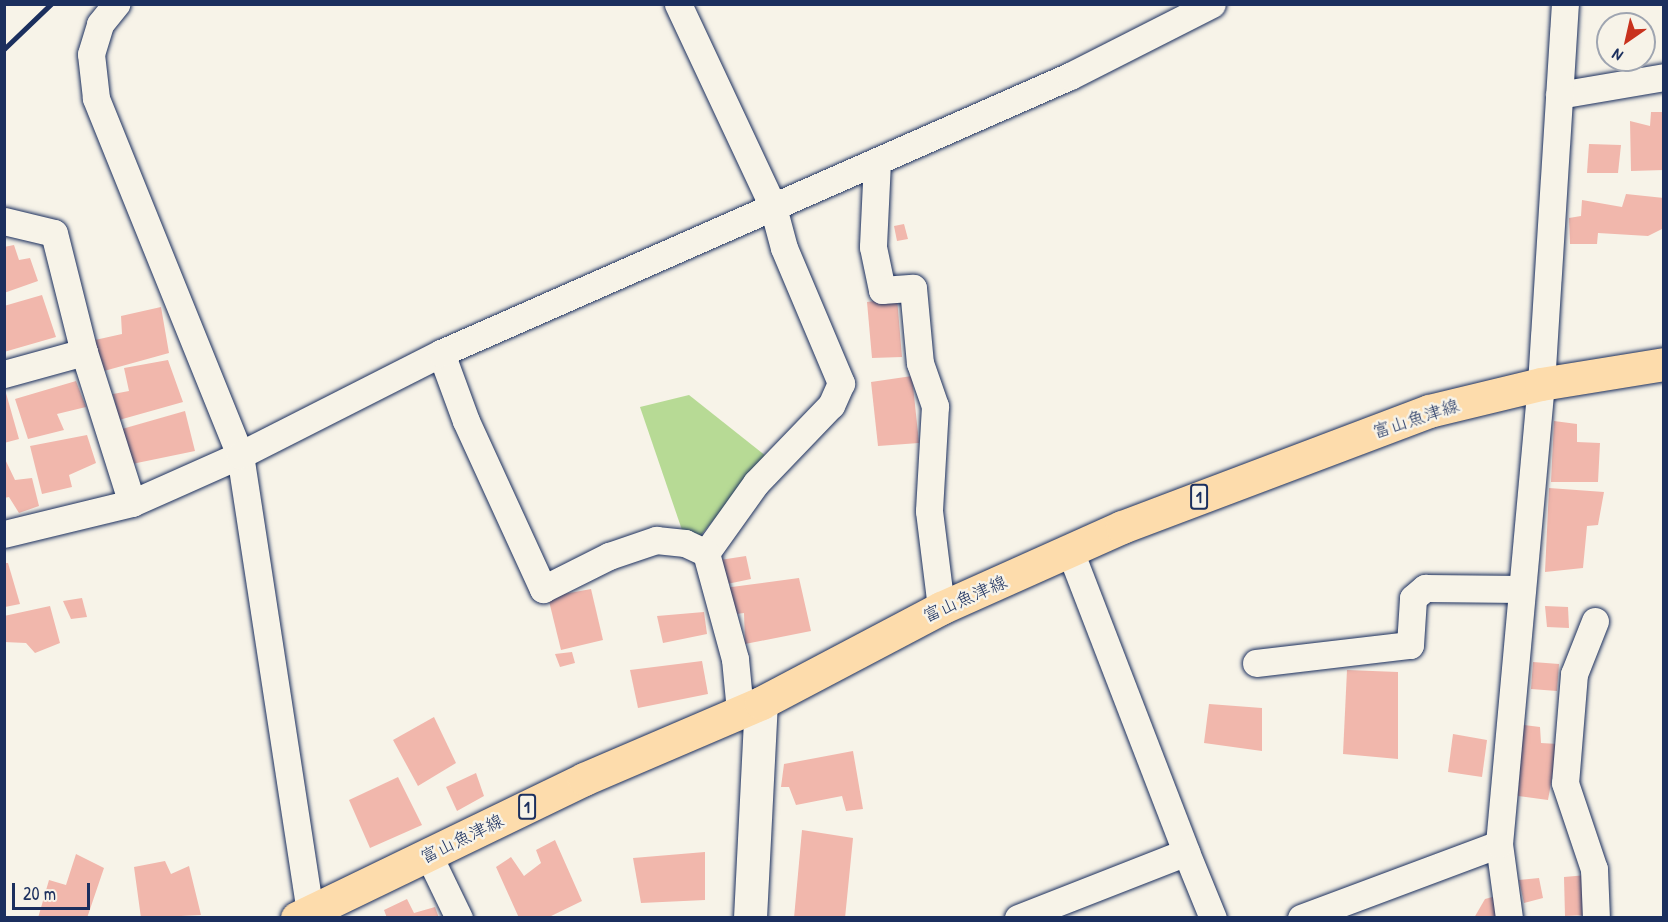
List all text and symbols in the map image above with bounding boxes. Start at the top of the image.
north arrow [1596,12,1656,72]
text: N [1607,44,1627,67]
street label: 富山魚津線 [1370,395,1462,443]
road number: 1 [1190,484,1208,510]
street label: 富山魚津線 [919,571,1011,627]
road number: 1 [518,794,536,820]
street label: 富山魚津線 [417,810,507,868]
scale bar [15,871,93,909]
text: 20 m [23,881,56,906]

